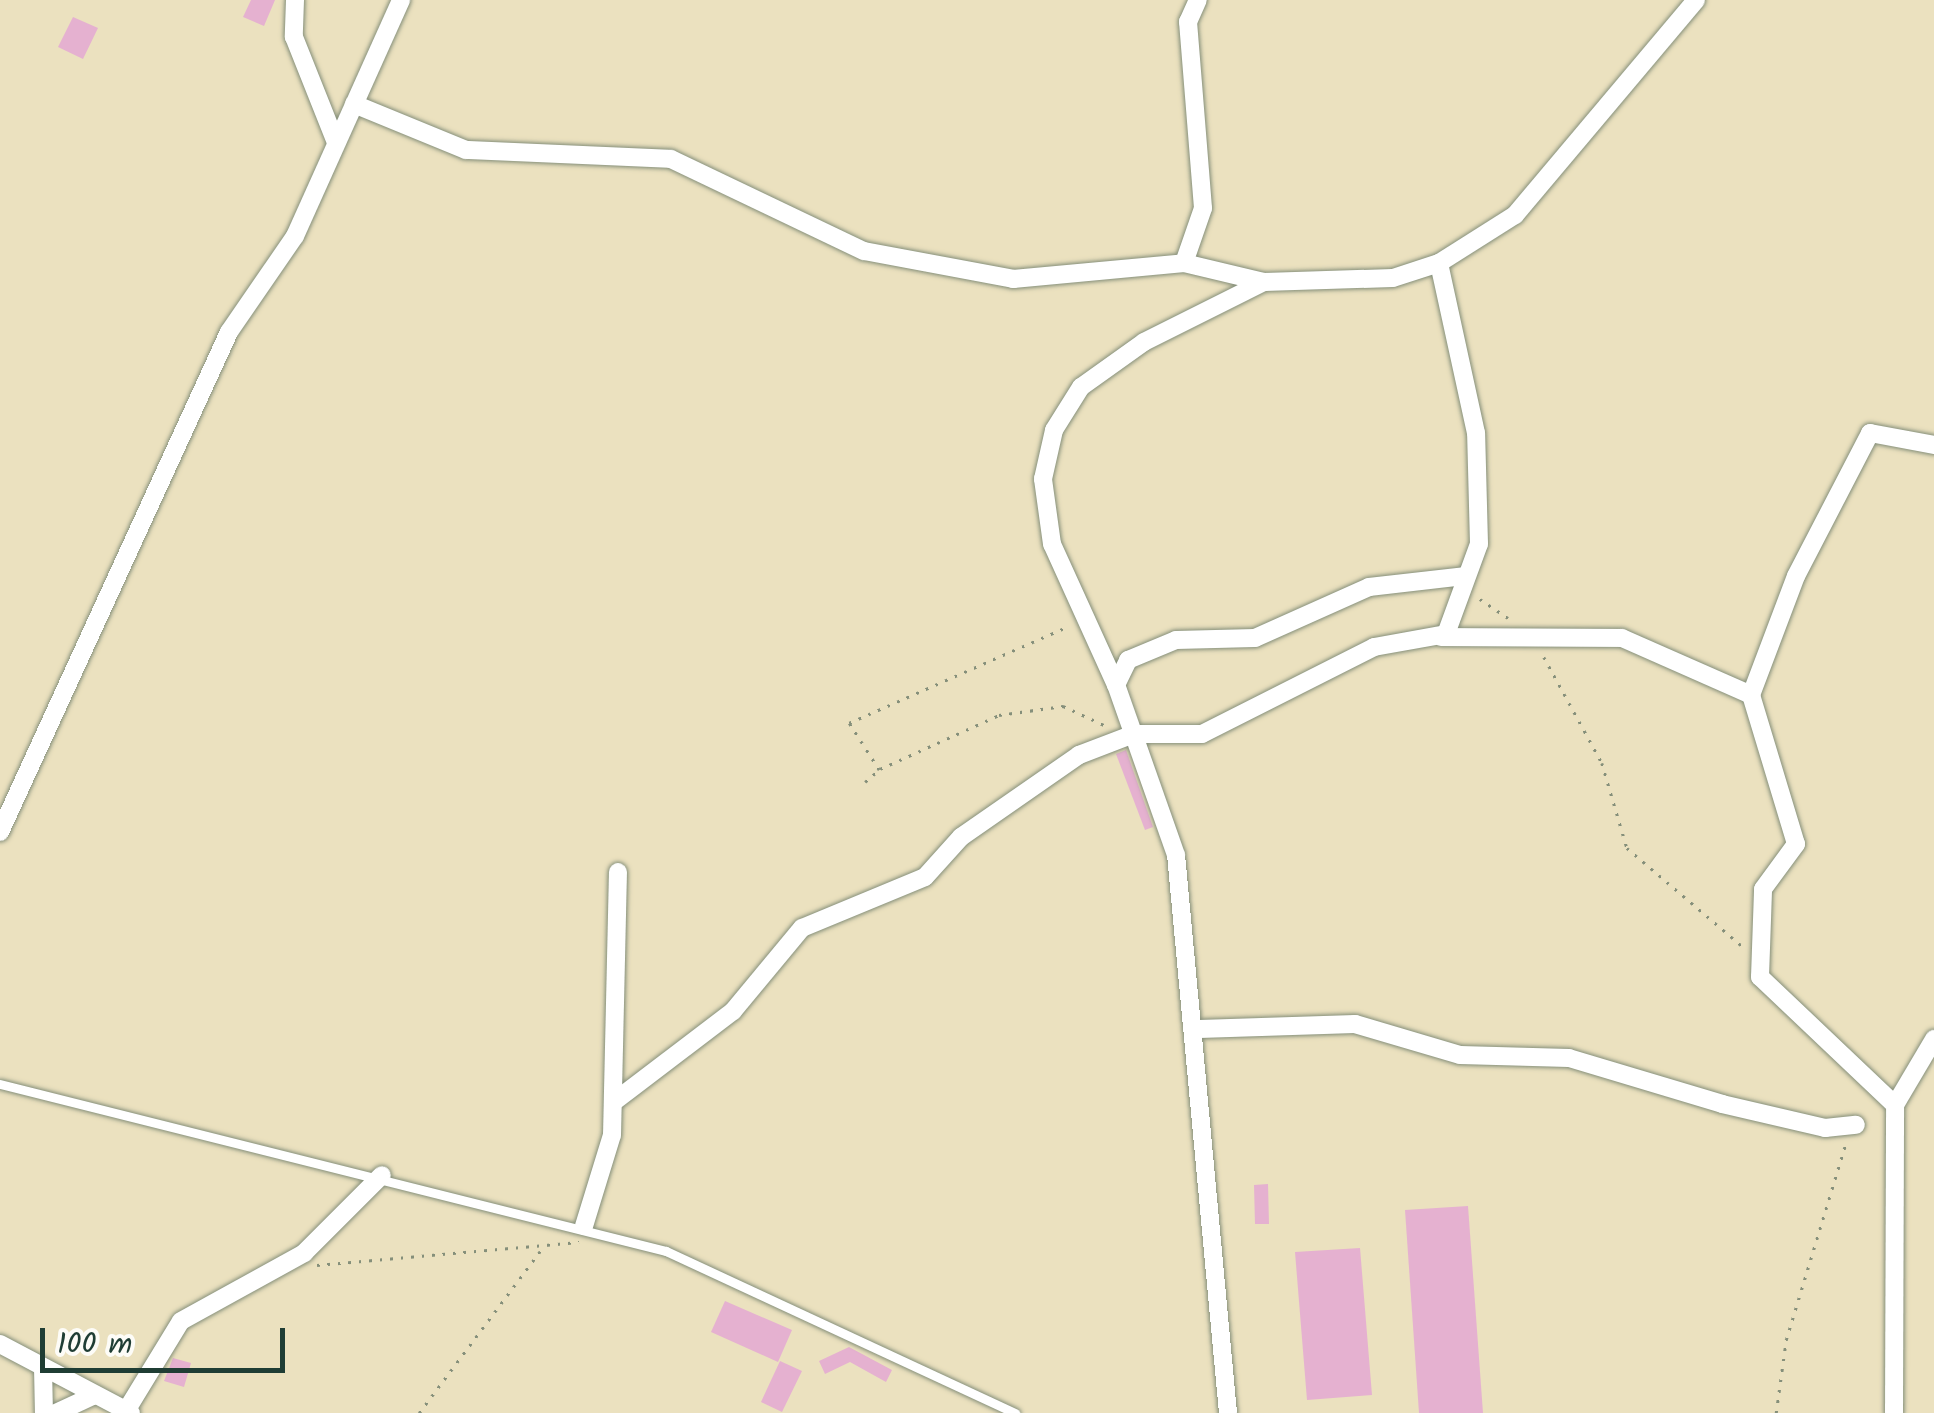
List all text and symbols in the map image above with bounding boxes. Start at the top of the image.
scale bar [45,1308,290,1370]
text: 100 m [57,1321,132,1369]

